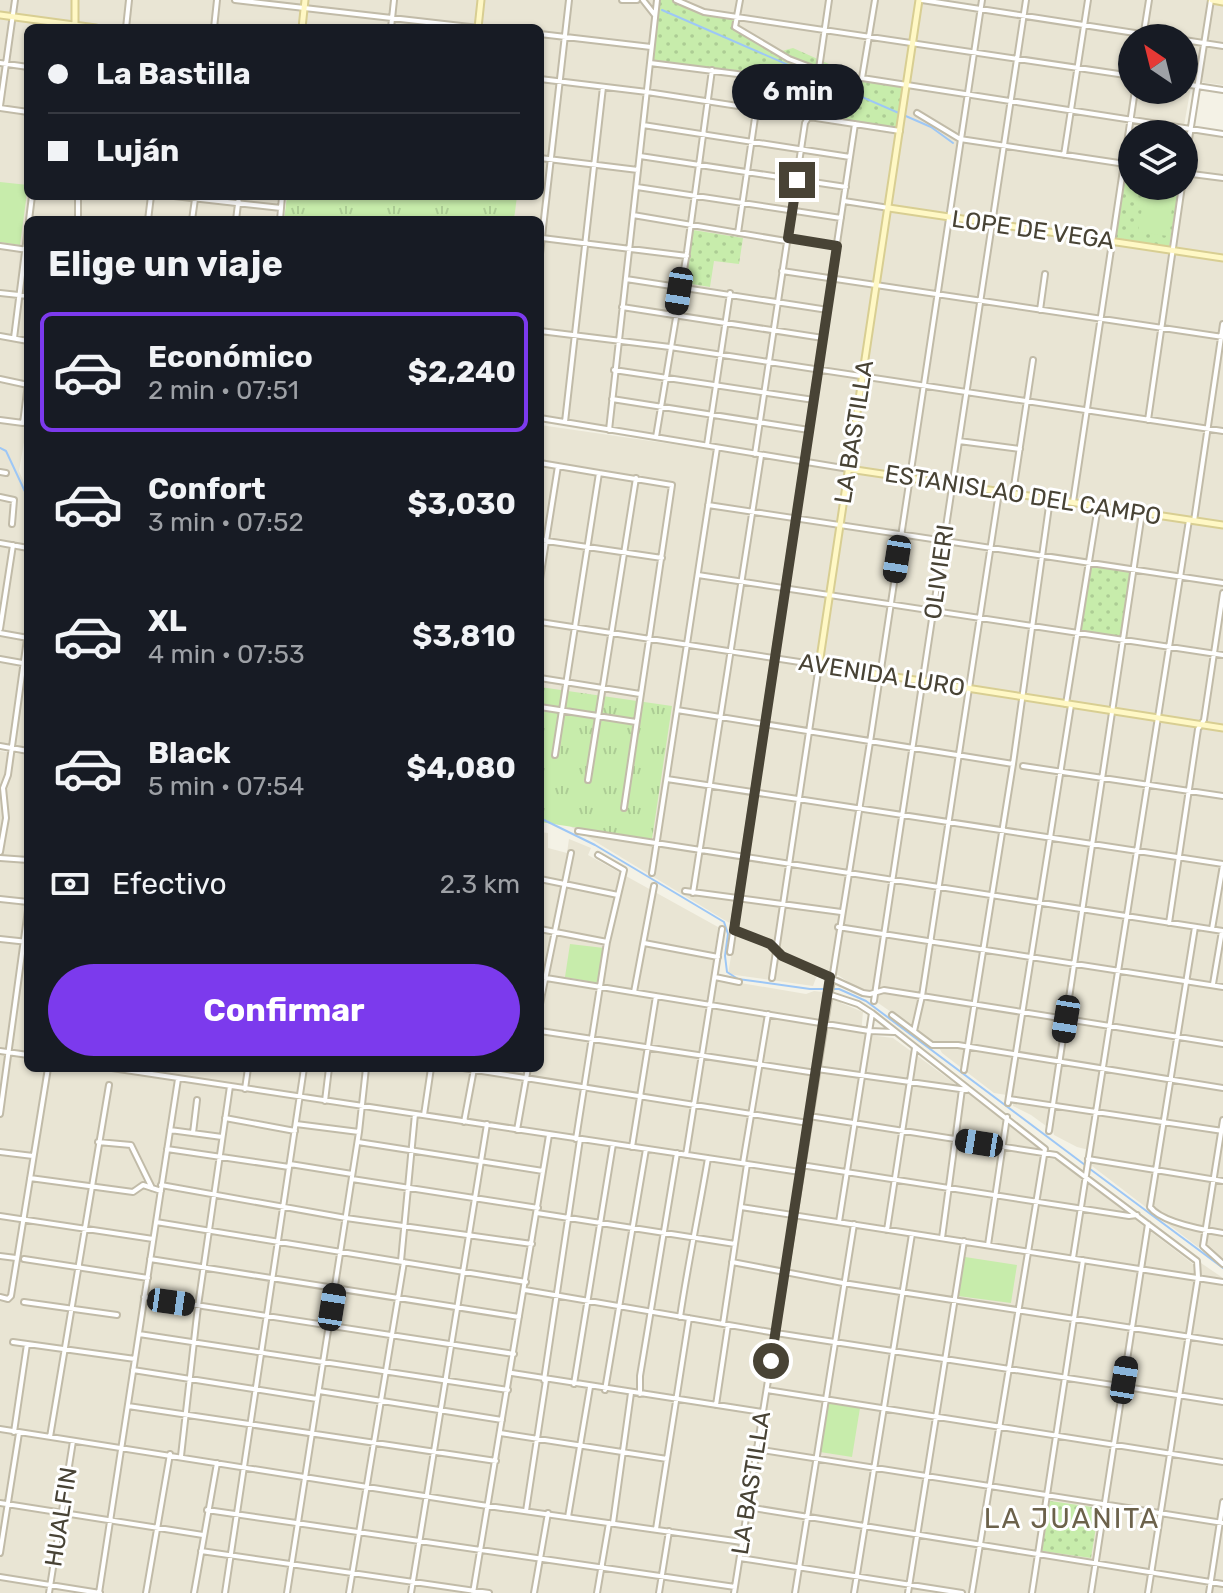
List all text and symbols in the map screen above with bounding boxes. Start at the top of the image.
north arrow [1118,24,1198,104]
map controls [1118,24,1198,200]
text: La Bastilla [96,56,251,92]
callout: 6 min [731,64,863,120]
text: 6 min [763,76,833,107]
button: layers [1118,120,1198,200]
text: Luján [96,133,179,169]
route end [779,162,815,198]
street label: LOPE DE VEGA [950,205,1116,255]
text: Elige un viaje [48,242,283,285]
car [663,265,695,317]
icon: car [52,336,124,408]
text: Económico [148,339,313,375]
text: $2,240 [408,354,516,390]
street label: LA BASTILLA [829,358,879,506]
text: 2 min · 07:51 [148,375,299,406]
street label: ESTANISLAO DEL CAMPO [883,459,1163,531]
icon: car [52,468,124,540]
text: Confort [148,471,266,507]
text: $3,030 [407,486,516,522]
text: 3 min · 07:52 [148,507,304,538]
street label: OLIVIERI [918,523,960,621]
car [881,533,913,585]
icon: car [52,600,124,672]
text: XL [148,603,187,639]
text: $3,810 [412,618,516,654]
text: 4 min · 07:53 [148,639,305,670]
street label: AVENIDA LURO [797,648,967,702]
icon: car [52,732,124,804]
text: Black [148,735,231,771]
text: $4,080 [406,750,516,786]
text: 5 min · 07:54 [148,771,304,802]
icon: cash [48,862,92,906]
text: Efectivo [112,866,227,902]
text: 2.3 km [440,869,520,900]
button: Confirmar [48,964,520,1056]
car [1050,993,1082,1045]
car [953,1127,1005,1159]
car [316,1281,348,1333]
car [146,1287,196,1317]
route start [753,1343,789,1379]
car [1108,1354,1140,1406]
street label: LA BASTILLA [726,1409,776,1557]
street label: HUALFIN [39,1465,83,1569]
district label: LA JUANITA [984,1502,1160,1535]

